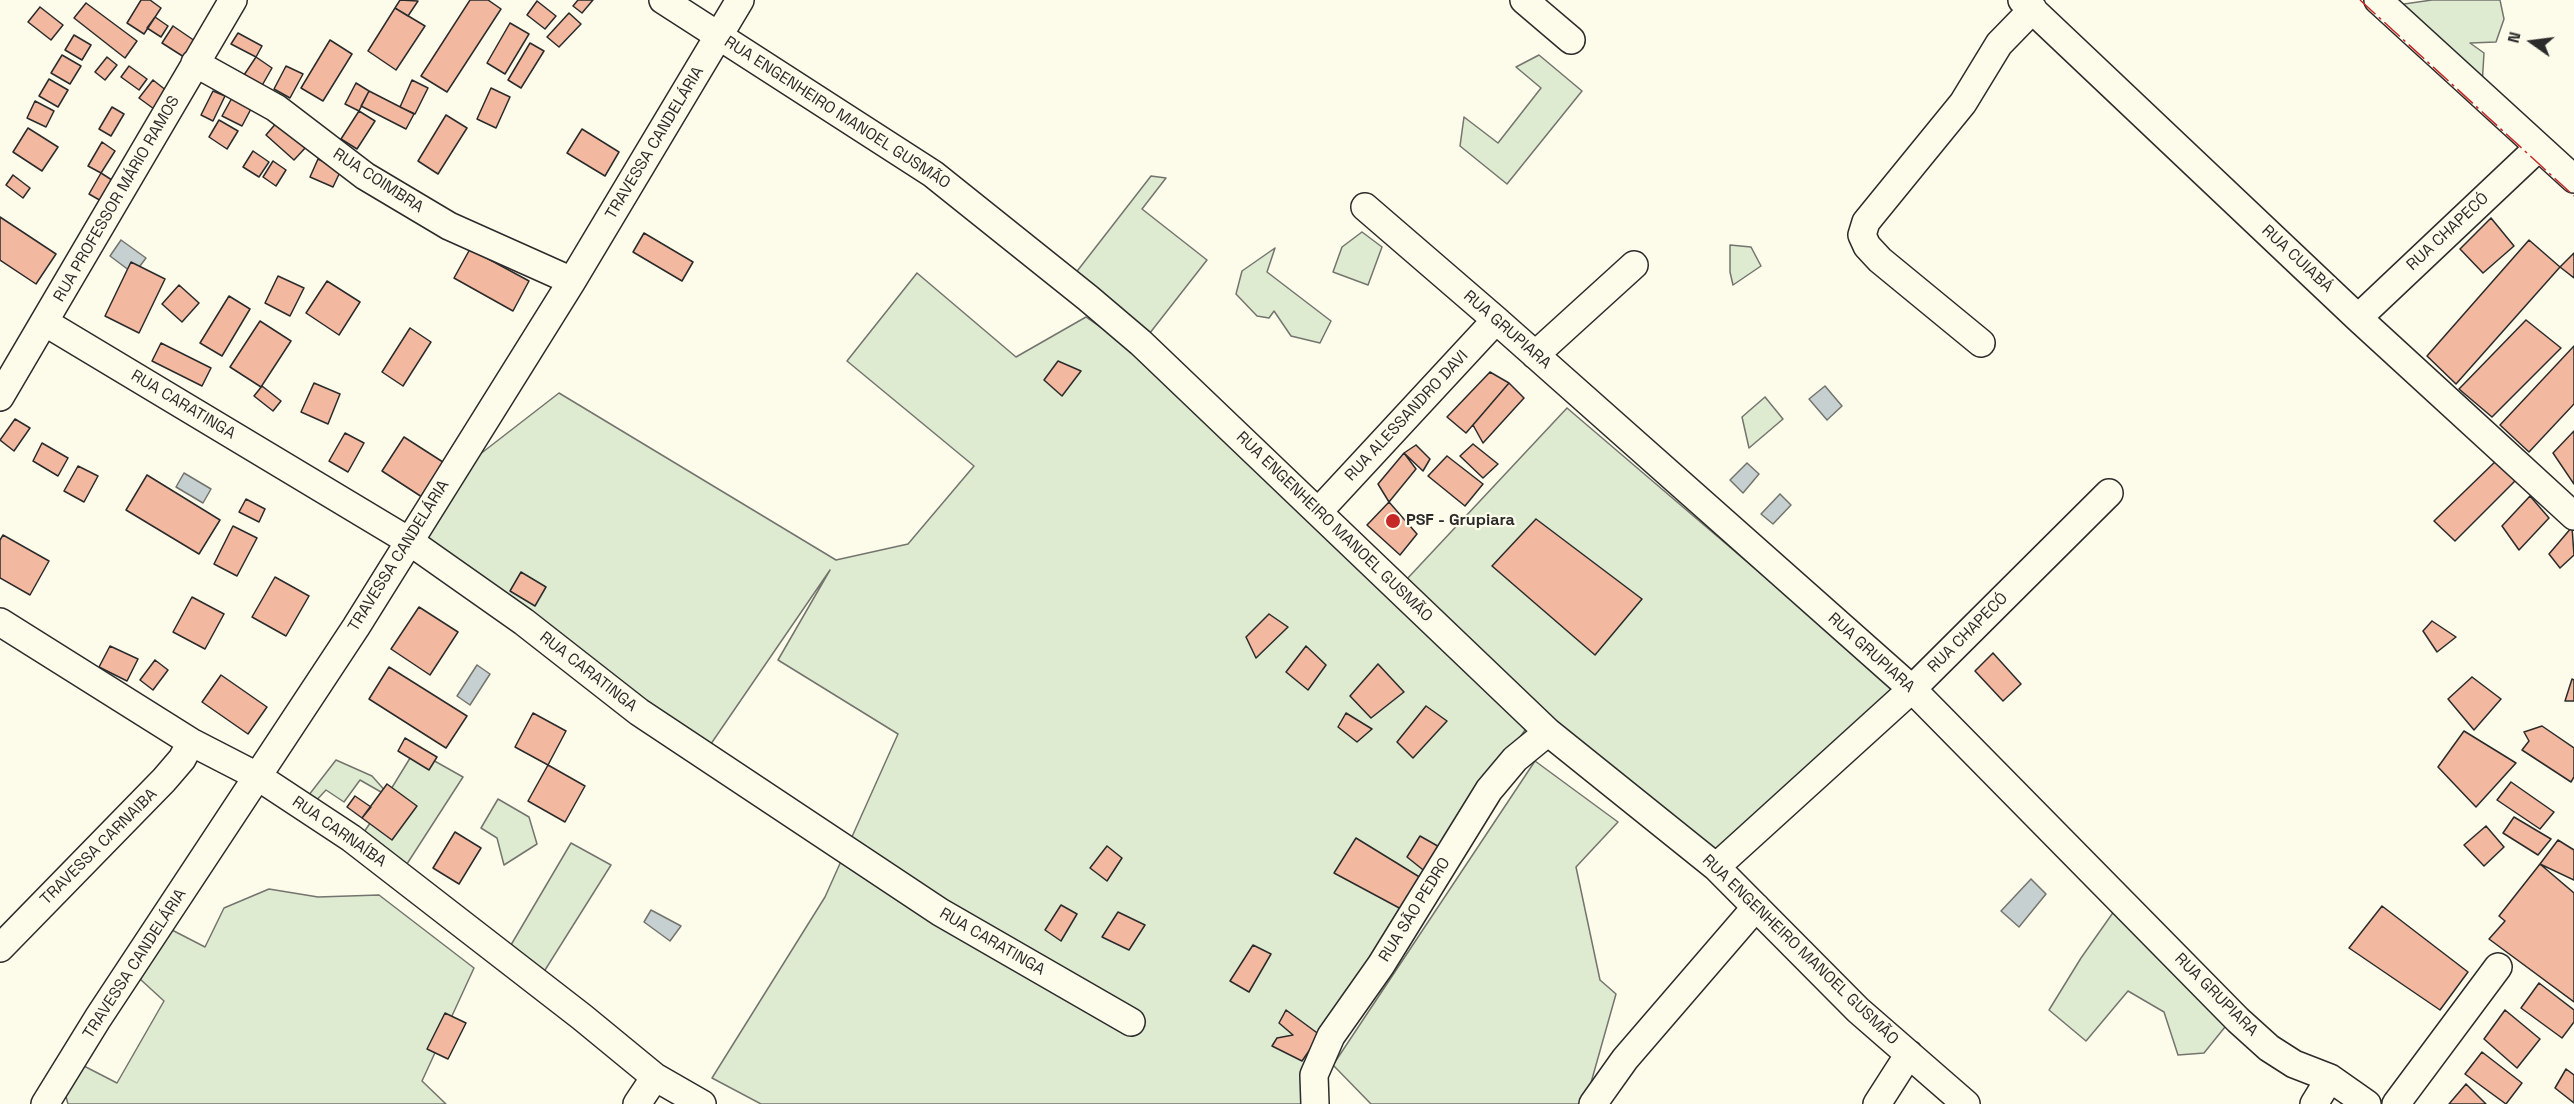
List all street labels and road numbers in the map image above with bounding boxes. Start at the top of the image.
street label: RUA ENGENHEIRO MANOEL GUSMÃO [720,33,954,193]
street label: TRAVESSA CANDELÁRIA [602,63,708,223]
street label: RUA PROFESSOR MÁRIO RAMOS [50,93,184,305]
street label: RUA COIMBRA [329,145,427,217]
street label: RUA CHAPECÓ [2403,189,2493,275]
street label: RUA CUIABÁ [2257,221,2337,297]
street label: RUA GRUPIARA [1459,287,1555,373]
street label: RUA ALESSANDRO DAVI [1341,347,1473,485]
street label: RUA CARATINGA [127,366,239,444]
street label: RUA ENGENHEIRO MANOEL GUSMÃO [1232,428,1436,626]
street label: TRAVESSA CANDELÁRIA [345,477,453,635]
street label: RUA CHAPECÓ [1924,589,2012,677]
street label: RUA GRUPIARA [1824,609,1918,697]
street label: RUA CARATINGA [535,628,641,716]
street label: TRAVESSA CARNAIBA [37,785,161,909]
street label: RUA CARNAÍBA [288,793,390,871]
street label: RUA ENGENHEIRO MANOEL GUSMÃO [1698,851,1902,1049]
street label: RUA SÃO PEDRO [1375,854,1455,966]
street label: TRAVESSA CANDELÁRIA [79,885,191,1043]
street label: RUA CARATINGA [936,904,1048,980]
street label: RUA GRUPIARA [2170,949,2262,1041]

